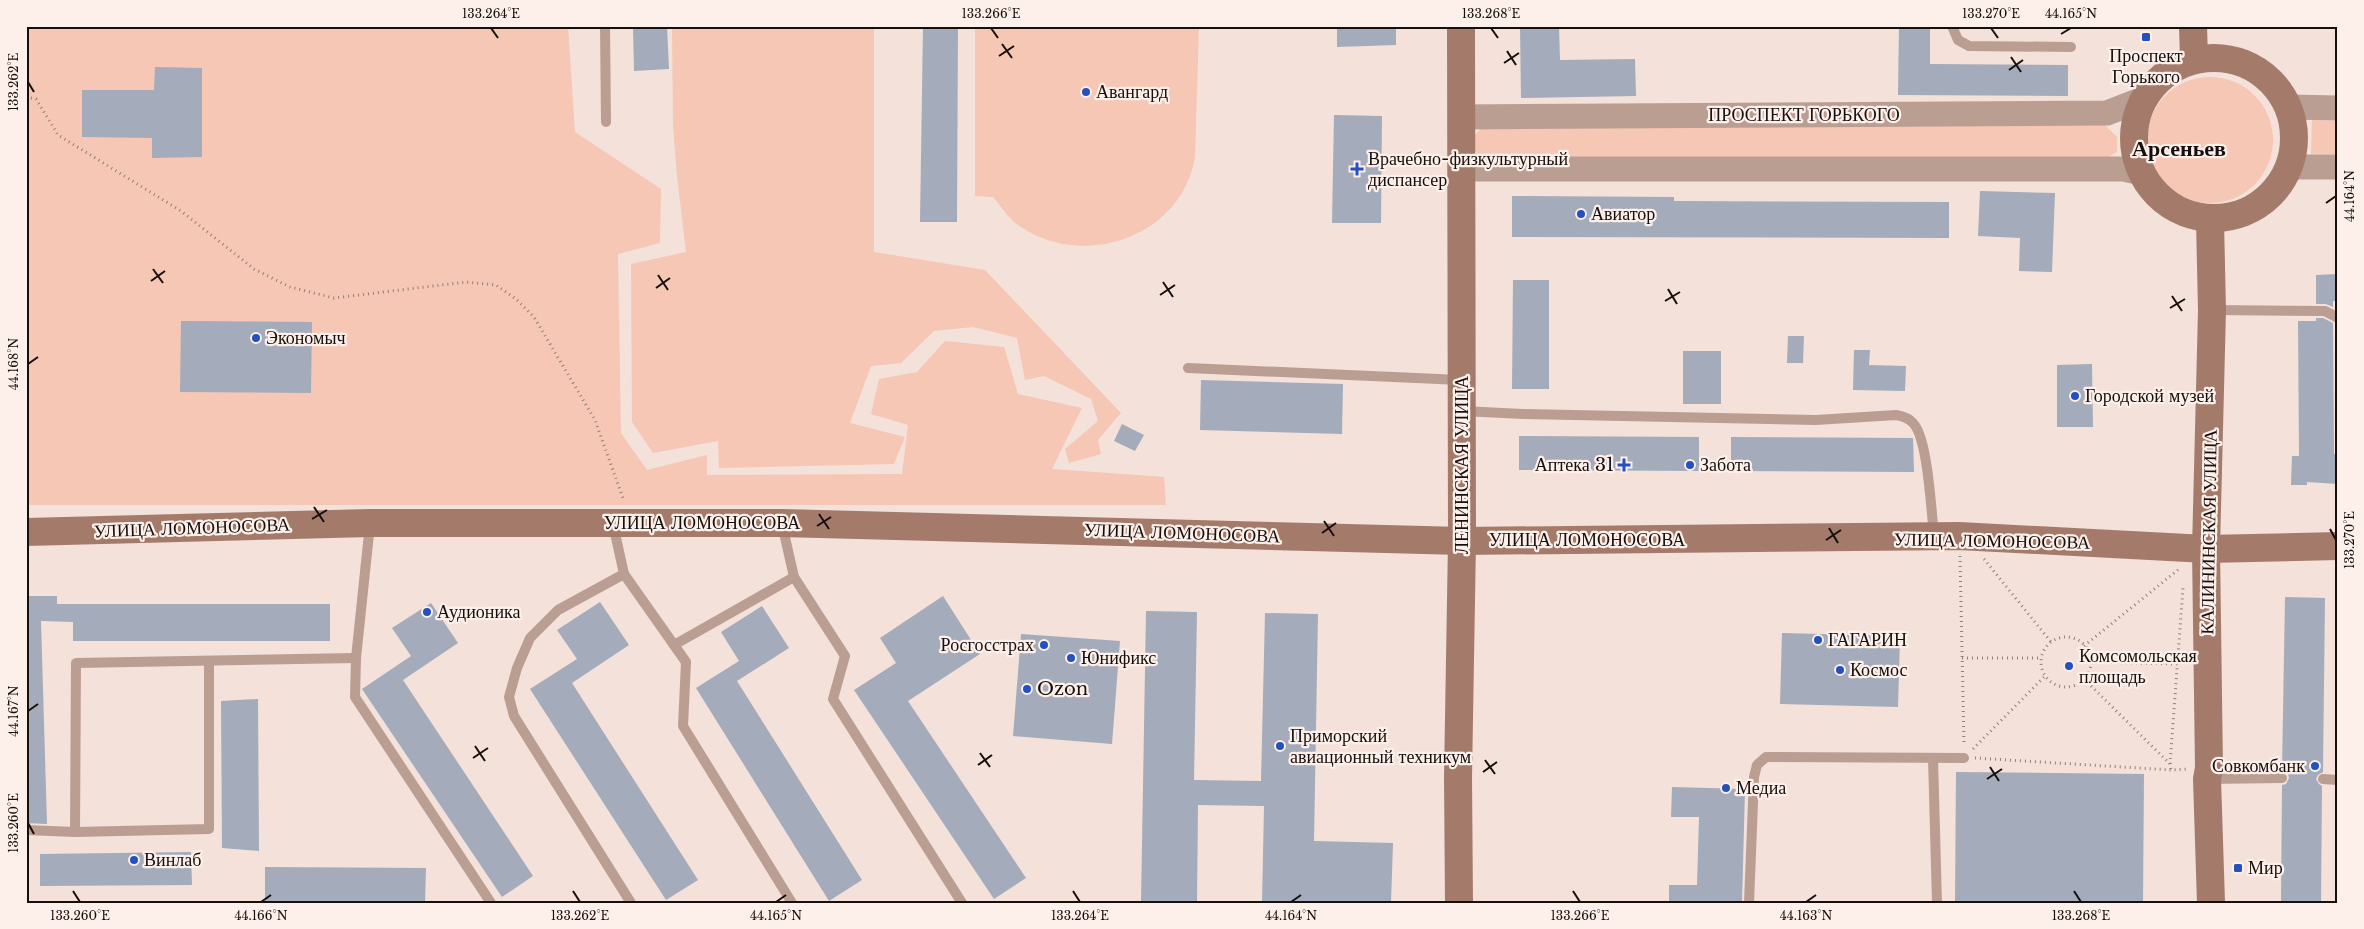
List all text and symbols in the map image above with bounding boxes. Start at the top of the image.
text: 133.264°E [462,6,520,21]
text: 133.266°E [961,6,1021,21]
text: 133.268°E [1462,6,1521,21]
text: 133.270°E [1962,6,2020,21]
text: 44.165°N [2045,6,2097,21]
marker: Проспект Горького [2140,31,2152,43]
place label: Проспект Горького [2109,45,2183,88]
text: 133.262°E [6,52,21,111]
place label: Авангард [1096,81,1168,103]
marker: Авангард [1080,86,1092,98]
street label: ПРОСПЕКТ ГОРЬКОГО [1708,104,1900,126]
district label: Арсеньев [2132,135,2226,162]
place label: Врачебно-физкультурный диспансер [1368,148,1568,191]
marker: Врачебно-физкультурный диспансер [1350,162,1364,176]
text: 44.164°N [2342,170,2357,222]
place label: Авиатор [1591,203,1655,225]
marker: Авиатор [1575,208,1587,220]
place label: Экономыч [266,327,346,349]
marker: Экономыч [250,332,262,344]
text: 44.168°N [6,338,21,390]
street label: ЛЕНИНСКАЯ УЛИЦА [1451,376,1473,554]
place label: Городской музей [2085,385,2215,407]
marker: Городской музей [2069,390,2081,402]
street label: КАЛИНИНСКАЯ УЛИЦА [2196,429,2222,635]
place label: Аптека 31 [1535,454,1614,476]
place label: Забота [1700,454,1751,476]
marker: Аптека 31 [1618,459,1630,471]
marker: Забота [1684,459,1696,471]
text: 133.270°E [2342,511,2357,569]
street label: УЛИЦА ЛОМОНОСОВА [604,512,800,534]
street label: УЛИЦА ЛОМОНОСОВА [93,514,291,542]
street label: УЛИЦА ЛОМОНОСОВА [1083,519,1281,547]
street label: УЛИЦА ЛОМОНОСОВА [1894,528,2090,554]
street label: УЛИЦА ЛОМОНОСОВА [1489,529,1685,551]
place label: Аудионика [437,601,521,623]
marker: Аудионика [421,606,433,618]
place label: ГАГАРИН [1828,629,1907,651]
place label: Росгосстрах [941,634,1034,656]
marker: ГАГАРИН [1812,634,1824,646]
marker: Росгосстрах [1038,639,1050,651]
place label: Комсомольская площадь [2079,645,2197,688]
place label: Юнификс [1081,647,1156,669]
marker: Юнификс [1065,652,1077,664]
place label: Космос [1850,659,1907,681]
marker: Комсомольская площадь [2063,660,2075,672]
marker: Космос [1834,664,1846,676]
place label: Ozon [1037,678,1088,700]
marker: Ozon [1021,683,1033,695]
text: 44.167°N [6,685,21,737]
place label: Приморский авиационный техникум [1290,725,1471,768]
marker: Приморский авиационный техникум [1274,740,1286,752]
place label: Совкомбанк [2212,755,2305,777]
marker: Совкомбанк [2309,760,2321,772]
place label: Медиа [1736,777,1786,799]
marker: Медиа [1720,782,1732,794]
text: 133.260°E [6,793,21,853]
place label: Винлаб [144,849,201,871]
marker: Винлаб [128,854,140,866]
place label: Мир [2248,857,2283,879]
marker: Мир [2232,862,2244,874]
text: 133.260°E [50,908,110,923]
text: 44.166°N [235,908,288,923]
text: 133.262°E [551,908,610,923]
text: 44.165°N [750,908,802,923]
text: 133.264°E [1051,908,1109,923]
text: 44.164°N [1265,908,1317,923]
text: 133.266°E [1550,908,1610,923]
text: 44.163°N [1780,908,1832,923]
text: 133.268°E [2052,908,2111,923]

